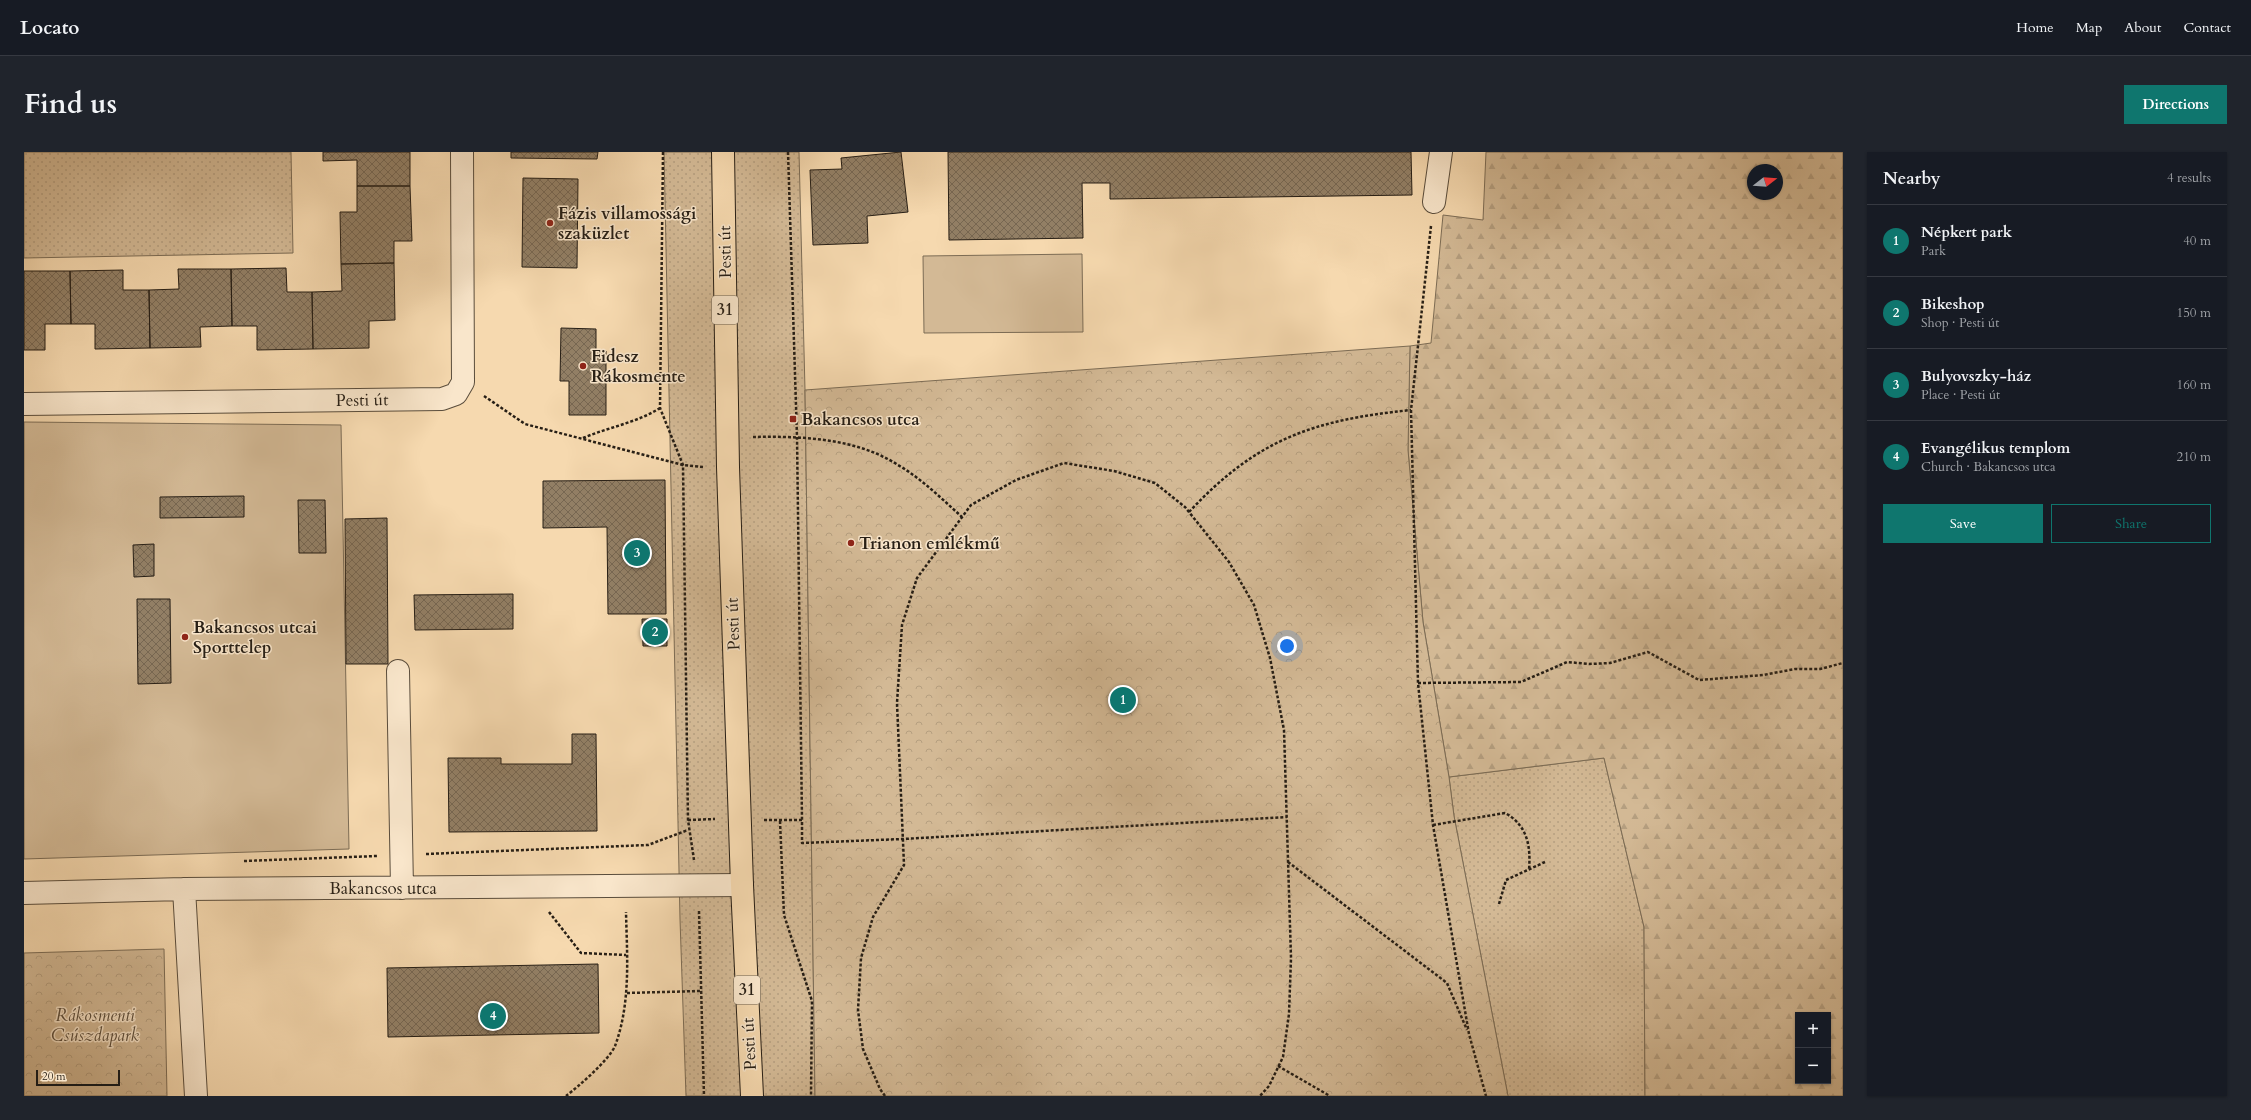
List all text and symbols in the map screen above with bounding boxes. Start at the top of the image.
text: Locato [20,15,79,41]
text: Home [2016,18,2054,37]
text: Map [2076,18,2102,37]
text: About [2124,18,2161,37]
text: Contact [2183,18,2231,37]
text: Find us [24,85,117,123]
button: Directions [2124,85,2227,124]
north arrow [1747,164,1783,200]
text: Nearby [1883,167,1940,190]
text: 4 results [2167,169,2211,187]
place label: Fázis villamossági szaküzlet [558,202,696,245]
marker: Fázis villamossági szaküzlet [545,218,555,228]
text: Népkert park [1921,222,2012,242]
street label: Pesti út [713,225,737,279]
text: 1 [1893,232,1899,250]
text: 40 m [2183,232,2211,250]
text: Park [1921,242,1946,260]
text: Bikeshop [1921,294,1984,314]
road number: 31 [712,296,738,324]
text: 2 [1893,304,1899,322]
text: 150 m [2177,304,2211,322]
text: Shop · Pesti út [1921,314,1999,332]
place label: Fidesz Rákosmente [591,345,686,388]
marker: Fidesz Rákosmente [578,361,588,371]
text: Bulyovszky-ház [1921,366,2031,386]
text: 3 [1893,376,1899,394]
text: 160 m [2177,376,2211,394]
text: Place · Pesti út [1921,386,2000,404]
street label: Pesti út [335,388,389,412]
place label: Bakancsos utca [801,408,920,431]
marker: Bakancsos utca [788,414,798,424]
text: Evangélikus templom [1921,438,2070,458]
text: 4 [1893,448,1899,466]
text: 210 m [2177,448,2211,466]
text: Church · Bakancsos utca [1921,458,2056,476]
button: Save [1883,504,2043,543]
button: Share [2051,504,2211,543]
place label: Trianon emlékmű [859,532,1000,555]
pin: 3 [624,538,650,568]
marker: Trianon emlékmű [846,538,856,548]
street label: Pesti út [721,597,745,651]
place label: Bakancsos utcai Sporttelep [193,616,317,659]
pin: 2 [642,617,668,647]
marker: Bakancsos utcai Sporttelep [180,632,190,642]
your location [1277,636,1297,656]
pin: 1 [1110,685,1136,715]
street label: Bakancsos utca [329,877,437,900]
road number: 31 [734,976,760,1004]
pin: 4 [480,1001,506,1031]
park label: Rákosmenti Csúszdapark [51,1004,140,1047]
map controls [1795,1012,1831,1084]
button: + [1795,1012,1831,1048]
street label: Pesti út [736,1016,762,1071]
button: − [1795,1048,1831,1084]
scale bar [36,1068,120,1087]
text: 20 m [42,1069,66,1084]

